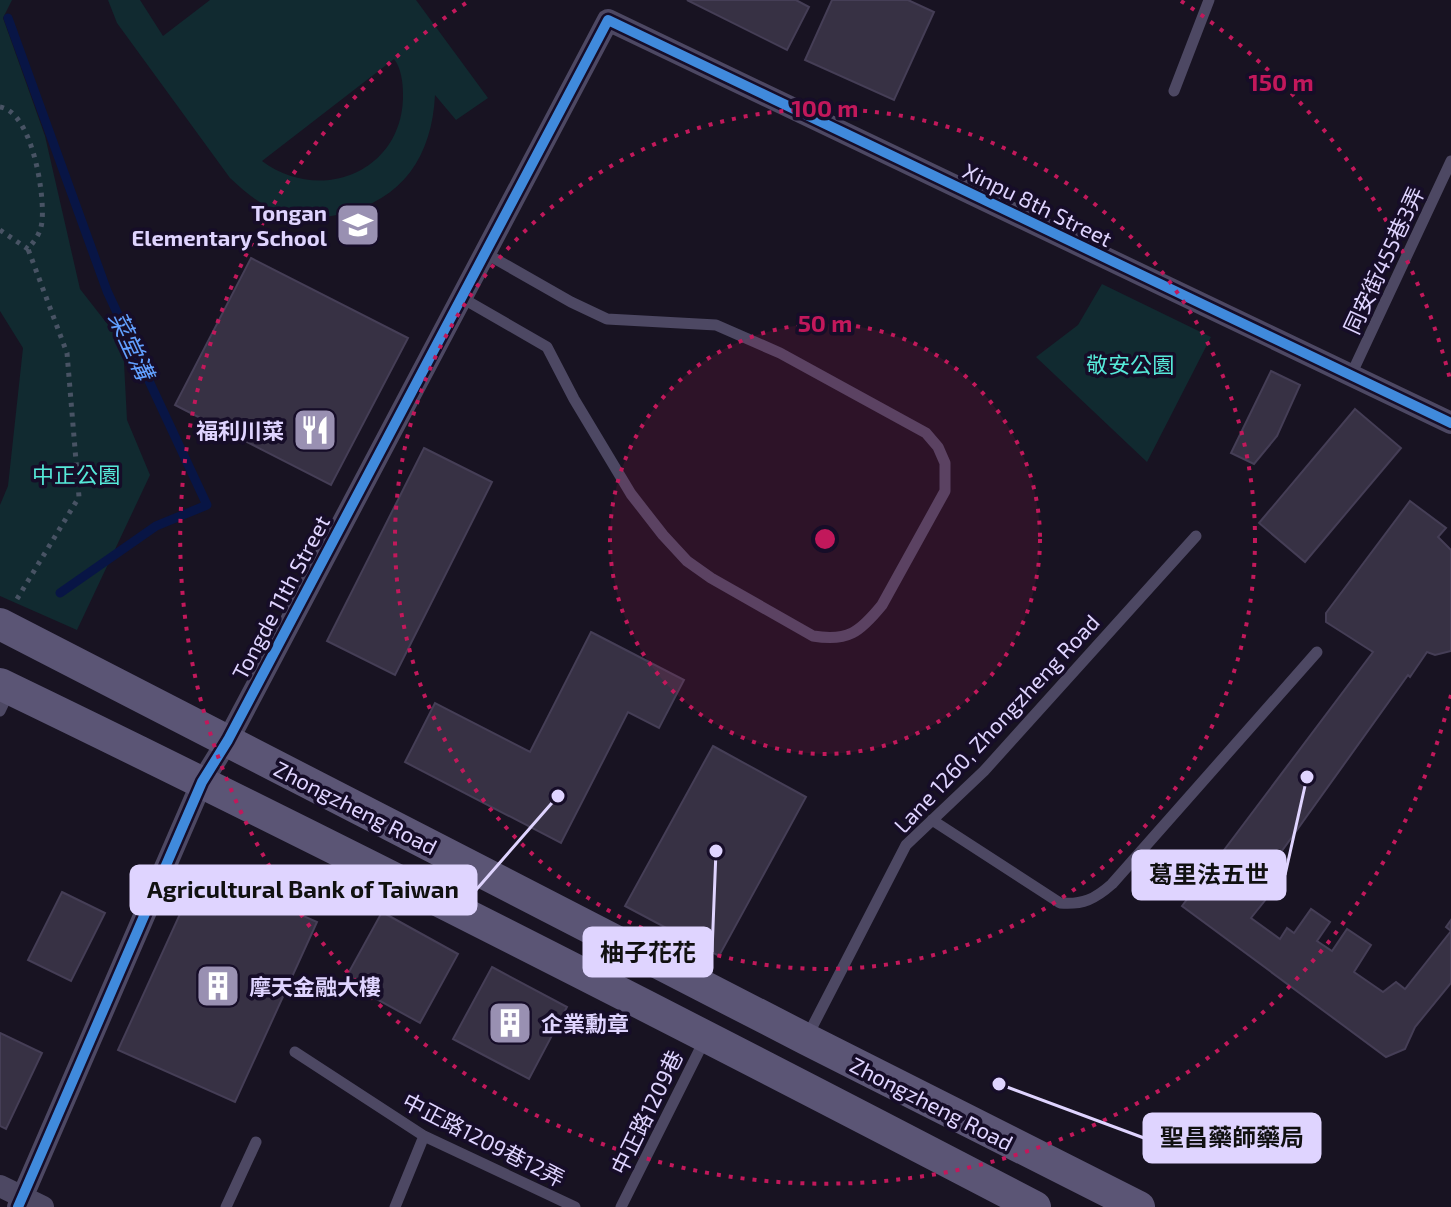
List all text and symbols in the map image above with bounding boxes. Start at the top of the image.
text: 150 m [1248,67,1314,96]
text: 100 m [792,93,858,122]
street label: Xinpu 8th Street [959,157,1117,251]
street label: 同安街455巷3弄 [1338,182,1428,338]
place label: Tongan Elementary School [131,199,328,251]
school or university icon: Tongan Elementary School [334,201,382,249]
water label: 菜堂溝 [104,306,162,386]
text: 50 m [798,308,852,337]
park label: 敬安公園 [1086,351,1174,377]
restaurant icon: 福利川菜 [291,406,339,454]
place label: 福利川菜 [196,417,284,443]
park label: 中正公園 [32,461,120,487]
street label: Tongde 11th Street [226,511,334,683]
centre of rings [811,525,839,553]
street label: Lane 1260, Zhongzheng Road [888,608,1104,838]
street label: Zhongzheng Road [270,755,442,859]
callout: 葛里法五世 [1133,851,1285,899]
text: 葛里法五世 [1149,859,1269,888]
callout: Agricultural Bank of Taiwan [131,866,476,914]
text: Agricultural Bank of Taiwan [147,874,459,903]
callout: 柚子花花 [584,928,712,976]
text: 柚子花花 [600,937,696,966]
building icon: 摩天金融大樓 [194,962,242,1010]
place label: 摩天金融大樓 [249,973,381,999]
building icon: 企業勳章 [486,999,534,1047]
place label: 企業勳章 [541,1010,629,1036]
street label: 中正路1209巷 [605,1046,687,1178]
street label: Zhongzheng Road [846,1051,1018,1155]
street label: 中正路1209巷12弄 [399,1087,569,1191]
callout: 聖昌藥師藥局 [1144,1114,1320,1162]
text: 聖昌藥師藥局 [1160,1122,1304,1151]

